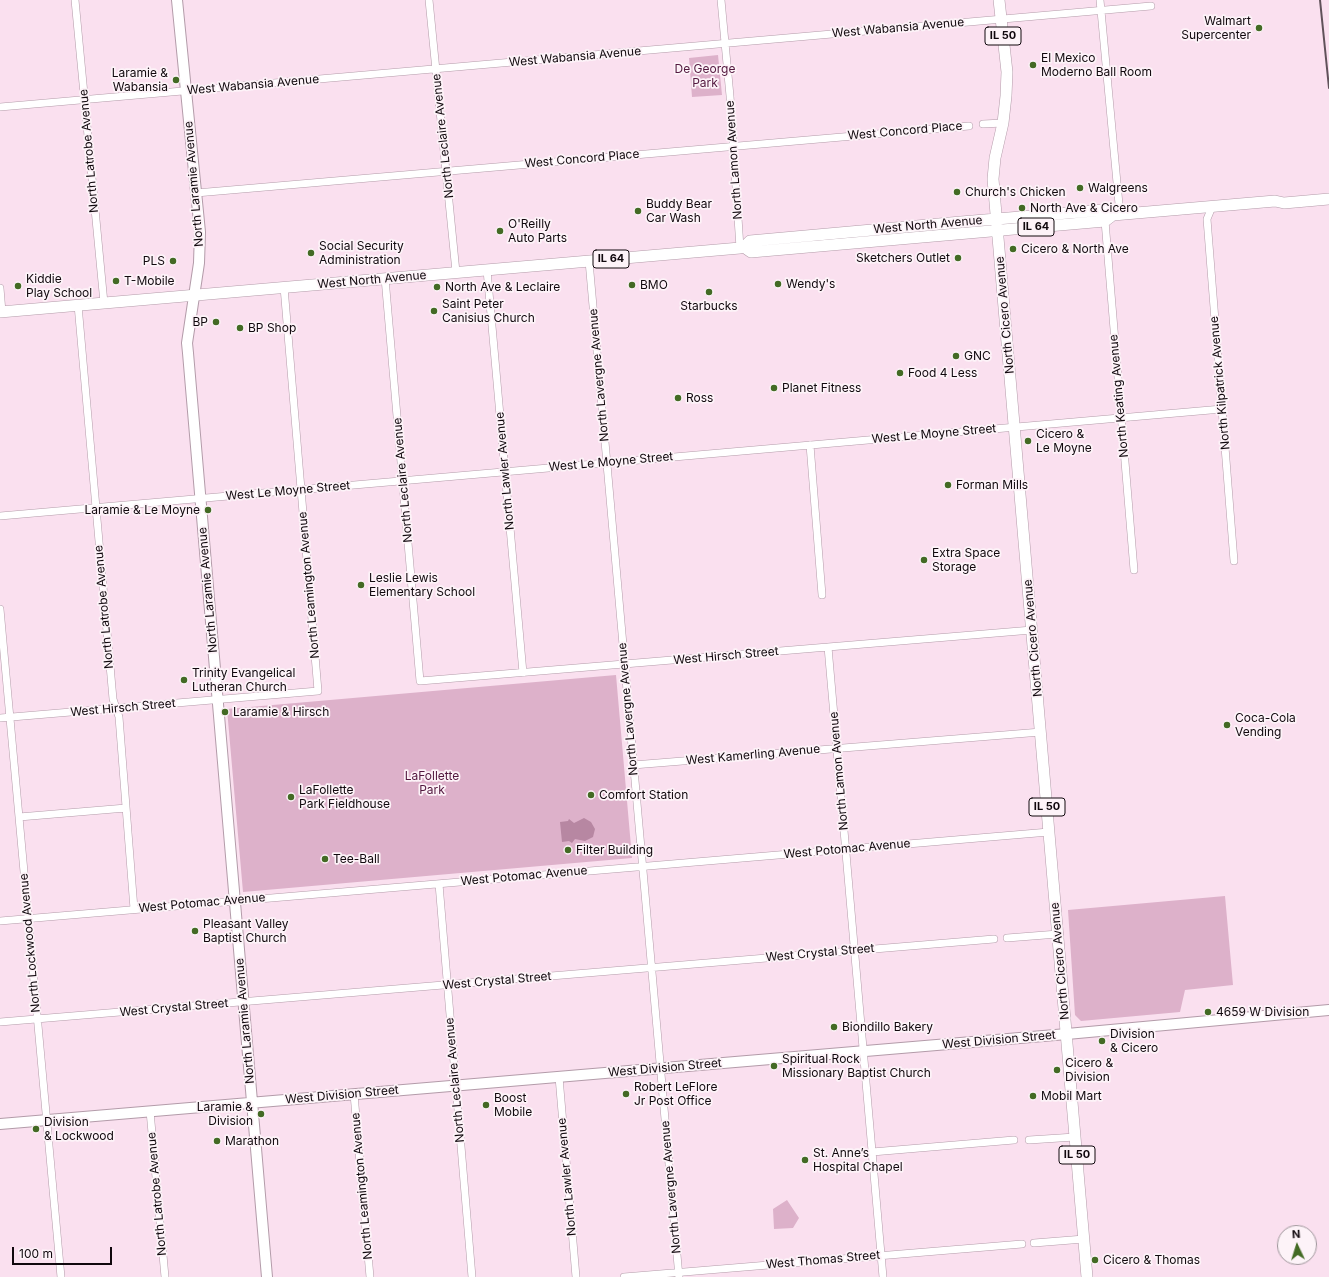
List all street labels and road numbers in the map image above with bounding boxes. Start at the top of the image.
street label: West Wabansia Avenue [831,15,965,41]
road number: IL 50 [985,27,1021,45]
street label: West Wabansia Avenue [508,44,642,70]
street label: West Wabansia Avenue [186,72,320,98]
street label: North Leclaire Avenue [429,73,457,199]
street label: North Latrobe Avenue [76,89,102,213]
street label: North Lamon Avenue [723,100,745,220]
street label: West Concord Place [847,119,963,143]
street label: North Laramie Avenue [181,121,207,247]
street label: West Concord Place [524,147,640,171]
street label: West North Avenue [873,213,983,237]
road number: IL 64 [1018,218,1054,236]
road number: IL 64 [593,250,629,268]
street label: North Cicero Avenue [993,256,1017,374]
street label: West North Avenue [317,268,427,292]
street label: North Lavergne Avenue [586,308,612,442]
street label: North Kilpatrick Avenue [1207,316,1233,450]
street label: North Keating Avenue [1106,334,1132,458]
street label: North Lawler Avenue [493,411,517,531]
street label: North Leclaire Avenue [390,417,416,543]
street label: West Le Moyne Street [871,421,997,447]
street label: West Le Moyne Street [548,449,674,475]
street label: West Le Moyne Street [225,478,351,504]
street label: North Leamington Avenue [295,511,323,659]
street label: North Laramie Avenue [195,527,221,653]
street label: North Latrobe Avenue [91,545,117,669]
street label: North Cicero Avenue [1021,579,1045,697]
street label: North Lavergne Avenue [615,642,641,776]
street label: West Hirsch Street [673,644,779,668]
street label: West Hirsch Street [70,696,176,720]
street label: North Lamon Avenue [827,711,851,831]
street label: West Kamerling Avenue [685,742,821,768]
road number: IL 50 [1029,798,1065,816]
street label: West Potomac Avenue [783,836,911,862]
street label: West Potomac Avenue [460,863,588,889]
street label: North Lockwood Avenue [17,873,43,1013]
street label: West Potomac Avenue [138,890,266,916]
street label: North Cicero Avenue [1048,902,1072,1020]
street label: West Crystal Street [765,941,875,965]
street label: North Laramie Avenue [232,958,258,1084]
street label: West Crystal Street [442,969,552,993]
street label: West Crystal Street [119,996,229,1020]
street label: North Leclaire Avenue [442,1017,468,1143]
street label: West Division Street [942,1028,1056,1052]
street label: West Division Street [608,1056,722,1080]
street label: West Division Street [285,1083,399,1107]
street label: North Leamington Avenue [348,1112,376,1260]
street label: North Lawler Avenue [555,1117,579,1237]
street label: North Lavergne Avenue [658,1120,684,1254]
street label: North Latrobe Avenue [144,1132,170,1256]
road number: IL 50 [1059,1146,1095,1164]
street label: West Thomas Street [765,1248,881,1272]

